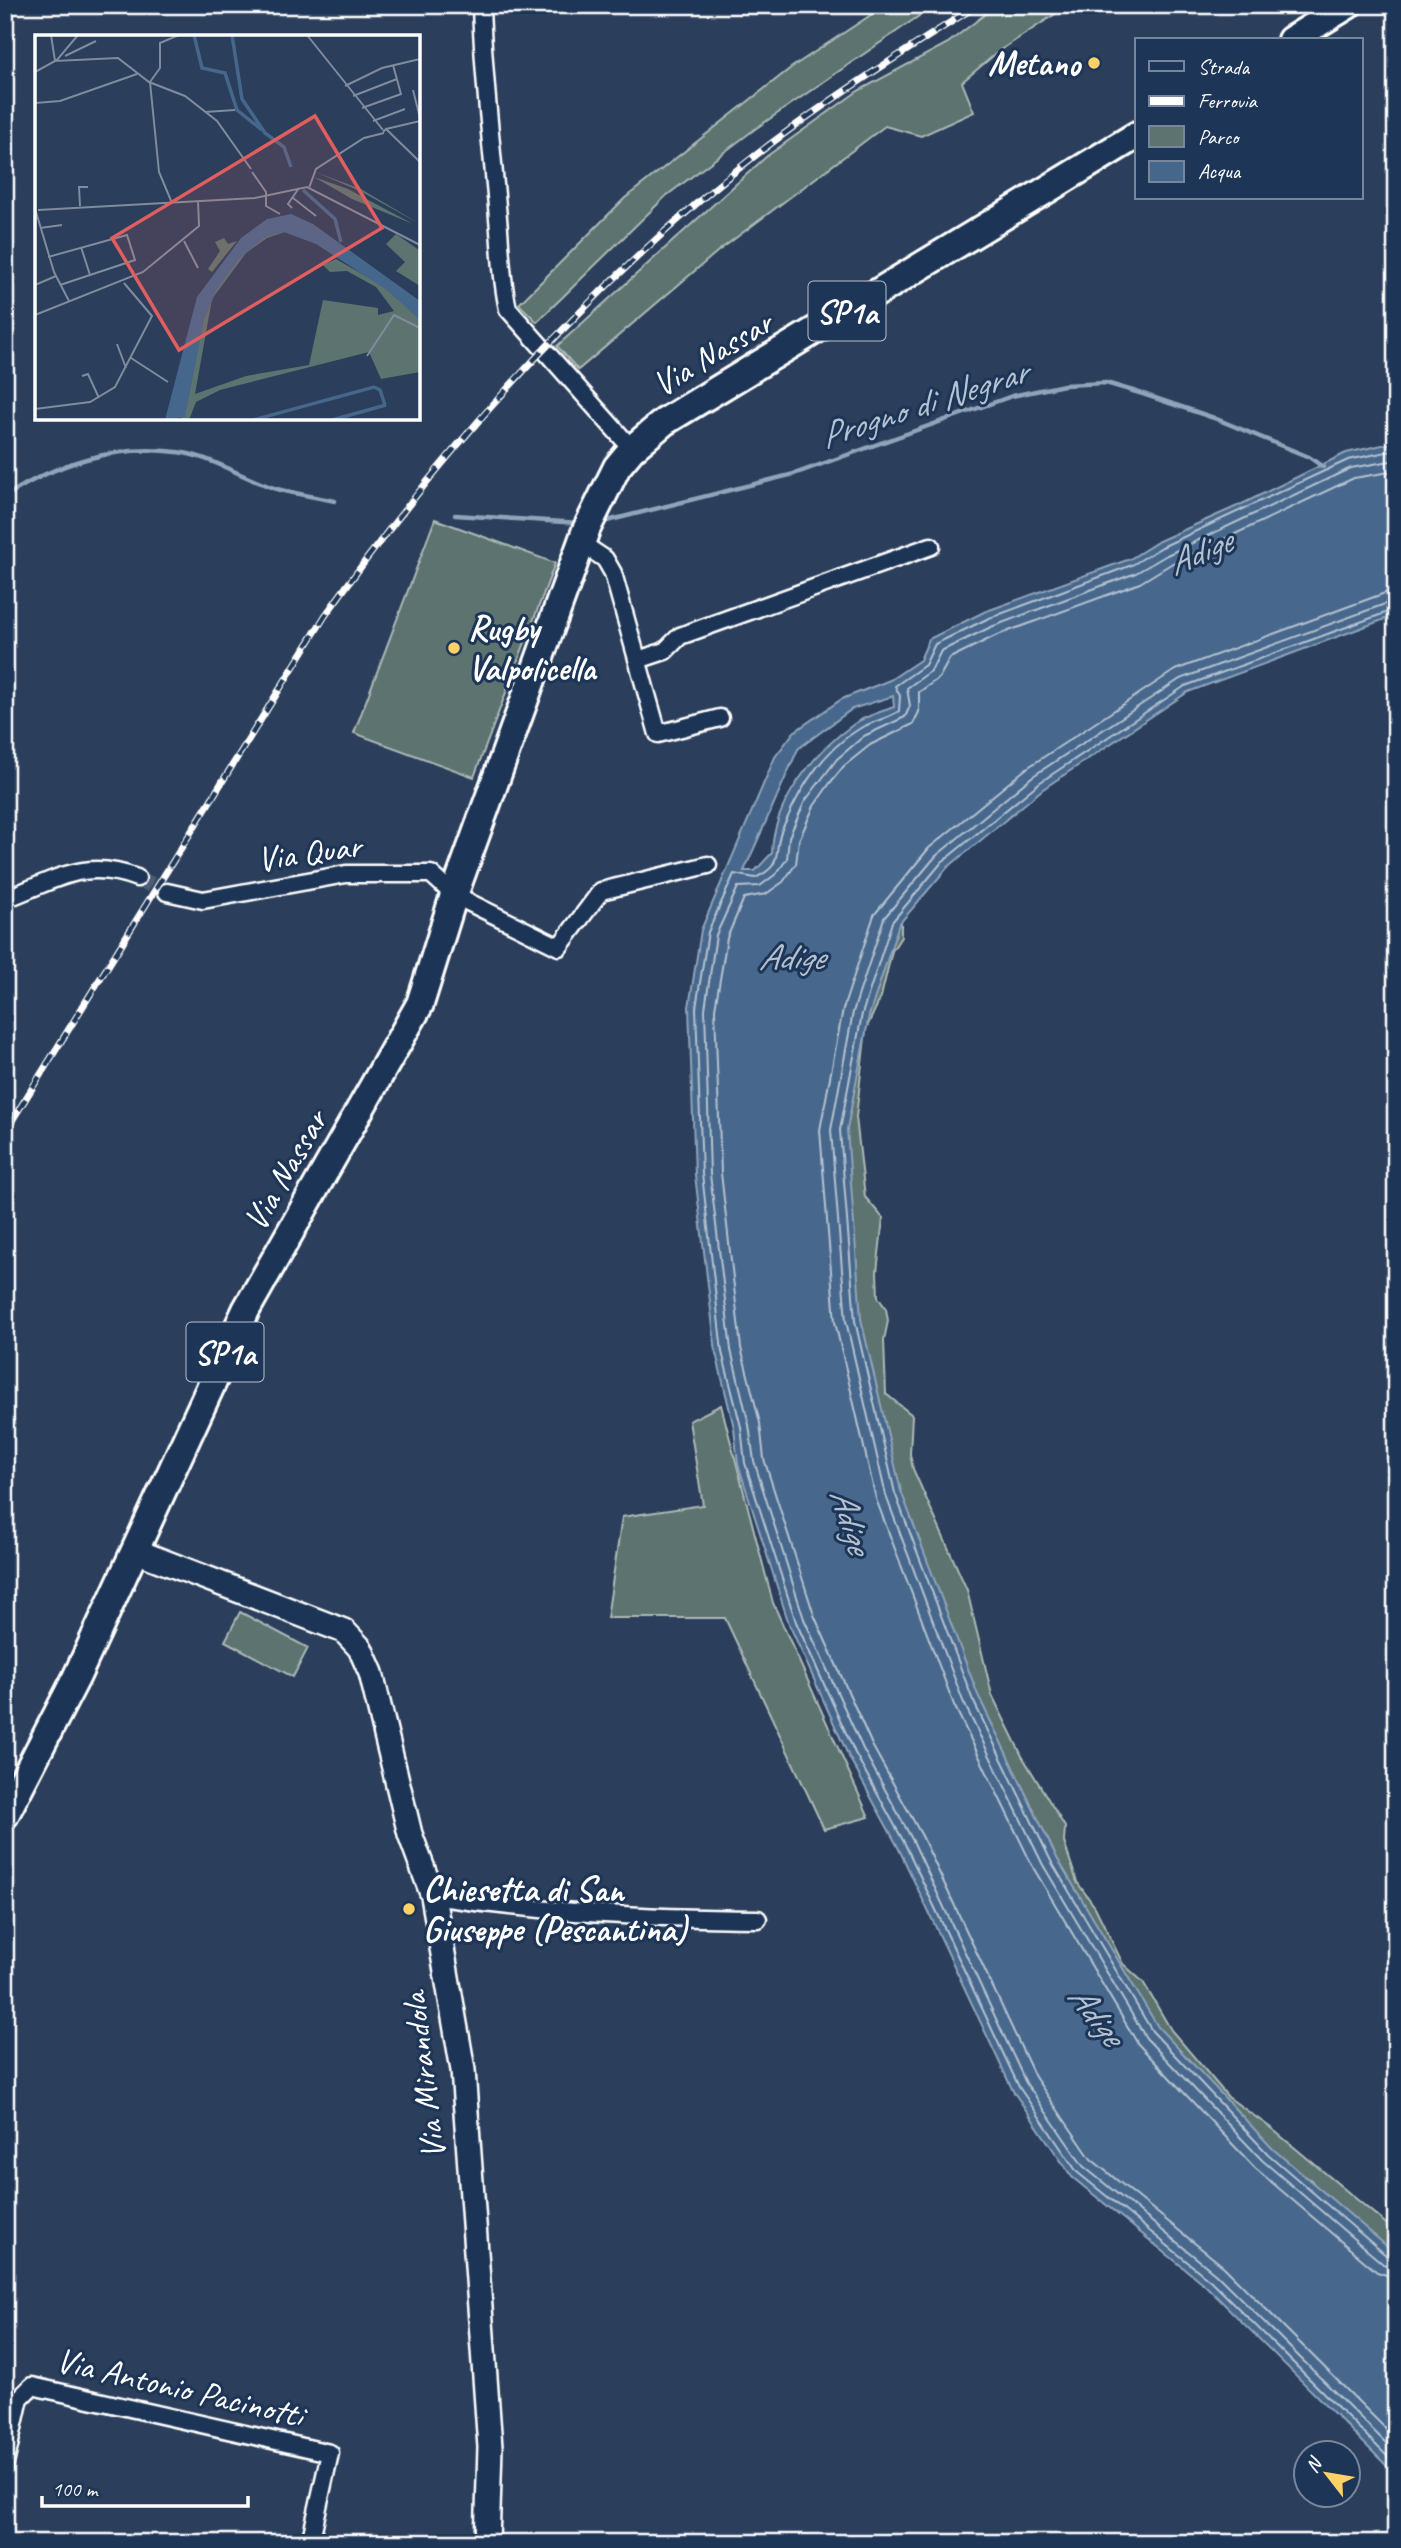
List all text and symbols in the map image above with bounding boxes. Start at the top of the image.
inset map [35,35,420,420]
legend [1135,38,1362,200]
place label: Metano [988,41,1082,86]
text: Strada [1198,54,1251,80]
marker: Metano [1086,55,1102,71]
text: Ferrovia [1198,88,1258,114]
text: Parco [1198,124,1241,150]
text: Acqua [1198,158,1242,184]
road number: SP1a [808,282,886,340]
street label: Via Nassar [644,299,783,407]
water label: Progno di Negrar [814,346,1039,459]
water label: Adige [1160,515,1243,586]
place label: Rugby Valpolicella [468,606,598,691]
marker: Rugby Valpolicella [446,640,462,656]
street label: Via Quar [254,822,367,882]
water label: Adige [758,933,829,980]
street label: Via Nassar [233,1100,339,1239]
road number: SP1a [187,1322,264,1382]
water label: Adige [820,1482,885,1563]
place label: Chiesetta di San Giuseppe (Pescantina) [423,1867,689,1952]
marker: Chiesetta di San Giuseppe (Pescantina) [401,1901,417,1917]
water label: Adige [1058,1974,1138,2058]
street label: Via Mirandola [391,1987,456,2162]
street label: Via Antonio Pacinotti [52,2337,312,2439]
north arrow [1292,2440,1362,2510]
text: N [1300,2452,1328,2477]
scale bar [42,2464,248,2508]
text: 100 m [52,2476,99,2502]

